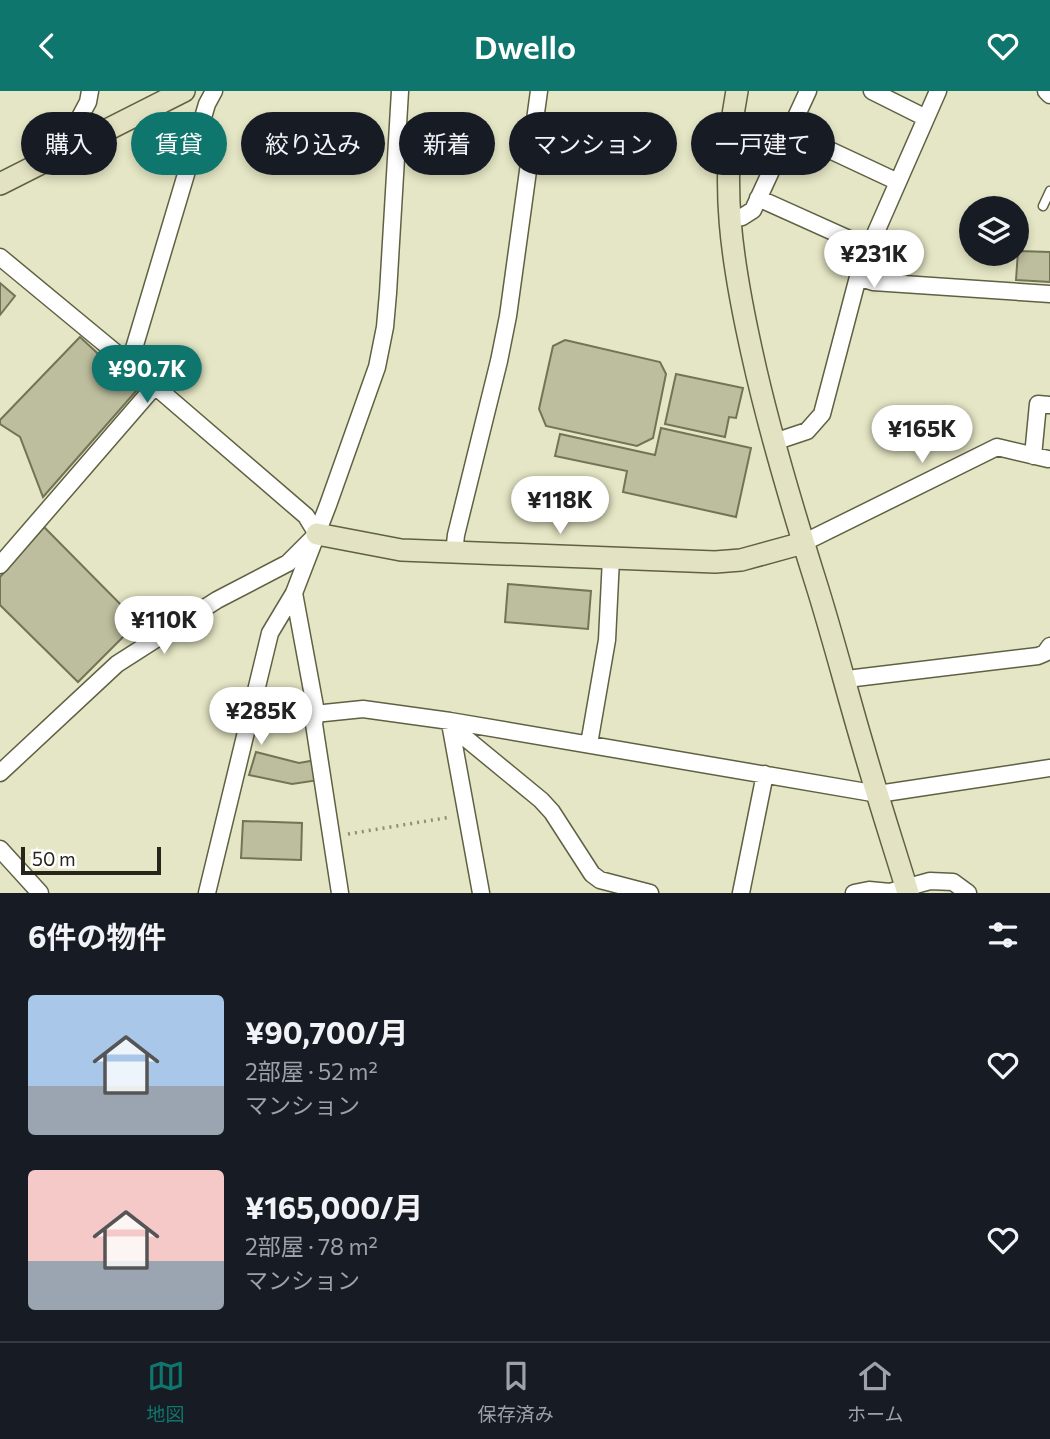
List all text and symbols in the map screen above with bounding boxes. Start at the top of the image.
text: Dwello [474,26,576,66]
icon: back [28,27,66,65]
icon: heart [984,27,1022,65]
chip: 購入 [21,112,117,175]
chip: 賃貸 [131,112,227,175]
chip: 絞り込み [241,112,385,175]
chip: 新着 [399,112,495,175]
chip: マンション [509,112,677,175]
chip: 一戸建て [691,112,835,175]
map controls [959,196,1029,266]
button: layers [959,196,1029,266]
pin: ¥231K [825,231,923,290]
text: ¥231K [840,239,908,267]
pin: ¥90.7K [90,345,204,405]
text: ¥90.7K [108,354,186,382]
pin: ¥165K [873,405,971,465]
text: ¥165K [888,414,956,442]
pin: ¥118K [511,477,609,536]
text: ¥118K [527,485,593,513]
pin: ¥110K [115,596,213,656]
text: ¥110K [131,605,197,633]
pin: ¥285K [212,687,310,747]
text: ¥285K [225,696,297,724]
scale bar [21,844,161,876]
text: 50 m [32,847,76,870]
icon: filters [984,916,1022,954]
text: 6件の物件 [28,917,167,954]
text: ¥90,700/月 [245,1013,409,1050]
icon: home [84,1023,168,1107]
icon: heart [984,1046,1022,1084]
text: 2部屋 · 52 m² [245,1057,378,1085]
text: マンション [245,1091,360,1119]
text: ¥165,000/月 [245,1188,423,1225]
icon: home [84,1198,168,1282]
icon: heart [984,1221,1022,1259]
text: 2部屋 · 78 m² [245,1232,378,1260]
text: マンション [245,1266,360,1294]
tab: 地図 [147,1357,185,1426]
tab: 保存済み [478,1357,554,1426]
tab: ホーム [847,1357,903,1426]

